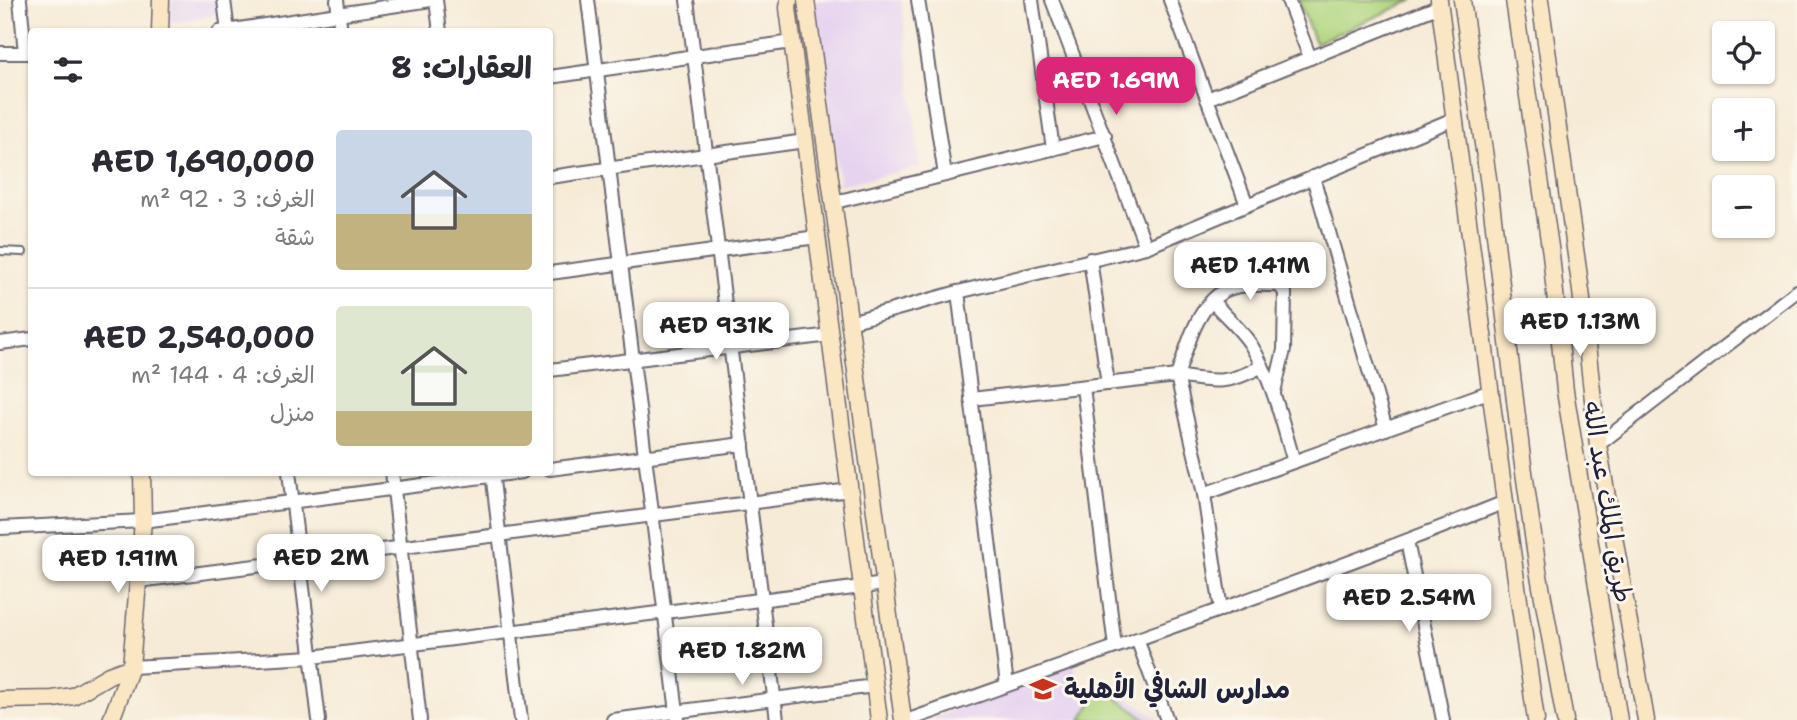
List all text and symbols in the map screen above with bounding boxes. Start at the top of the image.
map controls [1712,21,1775,238]
button: locate [1712,21,1775,84]
text: العقارات: 8 [391,47,532,88]
icon: filters [49,51,87,89]
pin: AED 1.69M [1036,58,1196,117]
text: AED 1.69M [1052,65,1180,95]
button: + [1712,98,1775,161]
text: AED 1,690,000 [91,141,315,182]
icon: home [392,158,476,242]
button: − [1712,175,1775,238]
text: الغرف: 3 · 92 m² [140,184,315,214]
text: شقة [275,222,315,252]
pin: AED 1.41M [1170,243,1330,302]
text: AED 1.41M [1190,250,1310,280]
pin: AED 1.13M [1500,298,1660,358]
pin: AED 931K [644,302,788,362]
text: AED 1.13M [1520,306,1640,336]
text: AED 931K [659,310,773,340]
text: AED 2,540,000 [83,317,315,358]
icon: home [392,334,476,418]
text: الغرف: 4 · 144 m² [131,360,315,390]
text: منزل [270,398,315,428]
street label: طريق الملك عبد الله [1575,398,1642,605]
pin: AED 2M [264,534,378,594]
pin: AED 1.91M [38,536,198,595]
text: AED 2M [273,542,369,572]
text: AED 1.91M [58,543,178,573]
pin: AED 2.54M [1329,574,1489,634]
text: AED 2.54M [1342,582,1476,612]
pin: AED 1.82M [662,628,822,687]
text: AED 1.82M [678,635,806,665]
place label: مدارس الشافي الأهلية [1064,670,1290,708]
school or university icon: مدارس الشافي الأهلية [1028,674,1058,704]

